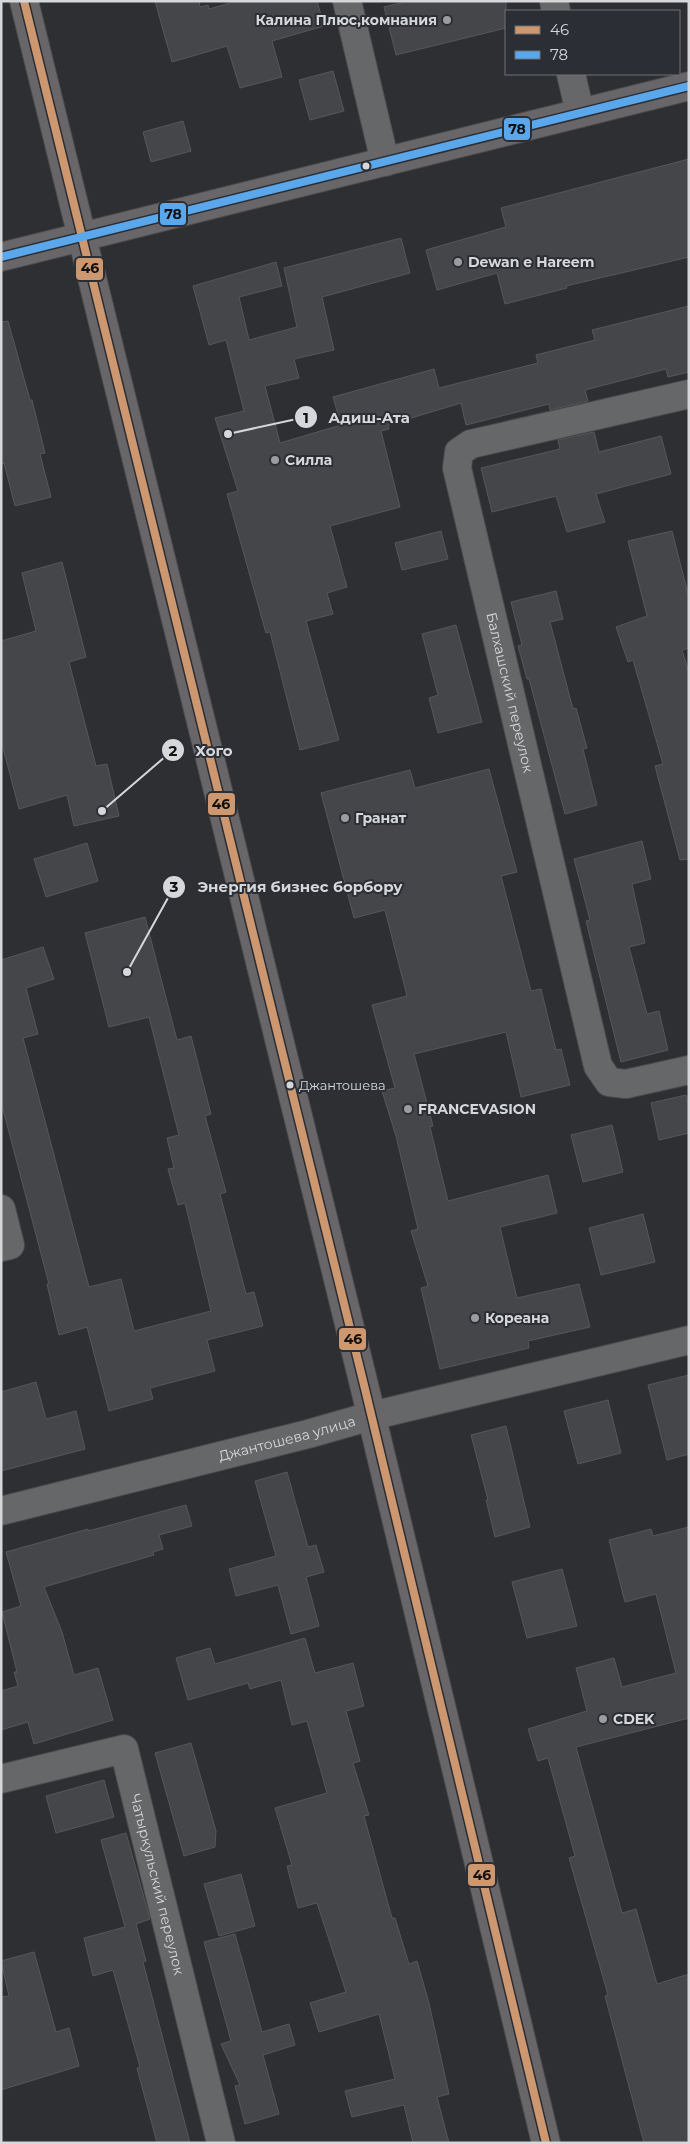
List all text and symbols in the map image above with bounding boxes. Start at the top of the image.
legend [505,10,680,75]
place label: Калина Плюс,комнания [256,11,437,29]
marker: Калина Плюс,комнания [441,14,453,26]
text: 46 [550,20,569,39]
text: 78 [550,45,568,64]
line badge: 78 [503,117,531,141]
text: 78 [508,120,526,138]
unlabelled marker [361,161,371,171]
line badge: 78 [159,202,187,226]
text: 78 [164,205,182,223]
place label: Dewan e Hareem [468,253,594,271]
marker: Dewan e Hareem [452,256,464,268]
line badge: 46 [75,257,104,281]
text: 46 [81,259,99,277]
callout: Адиш-Ата [294,402,420,432]
text: 1 [303,408,309,427]
text: Адиш-Ата [328,408,410,427]
place label: Силла [285,451,332,469]
marker: Силла [269,454,281,466]
street label: Балхашский переулок [482,611,538,775]
callout: Хого [160,735,243,765]
text: 2 [169,741,178,760]
text: Хого [195,741,233,760]
line badge: 46 [207,792,236,816]
text: 46 [212,795,230,813]
place label: Гранат [355,809,407,827]
marker: Гранат [339,812,351,824]
callout: Энергия бизнес борбору [162,872,412,902]
text: 3 [169,877,179,896]
text: Энергия бизнес борбору [197,877,403,896]
place label: Джантошева [299,1077,386,1093]
marker: Джантошева [285,1080,295,1090]
place label: FRANCEVASION [418,1100,536,1118]
marker: FRANCEVASION [402,1103,414,1115]
place label: Кореана [485,1309,549,1327]
marker: Кореана [469,1312,481,1324]
line badge: 46 [338,1327,367,1351]
text: 46 [344,1330,362,1348]
street label: Джантошева улица [217,1412,358,1465]
place label: CDEK [613,1710,655,1728]
marker: CDEK [597,1713,609,1725]
street label: Чатыркульский переулок [126,1792,188,1977]
line badge: 46 [467,1863,496,1887]
text: 46 [473,1866,491,1884]

